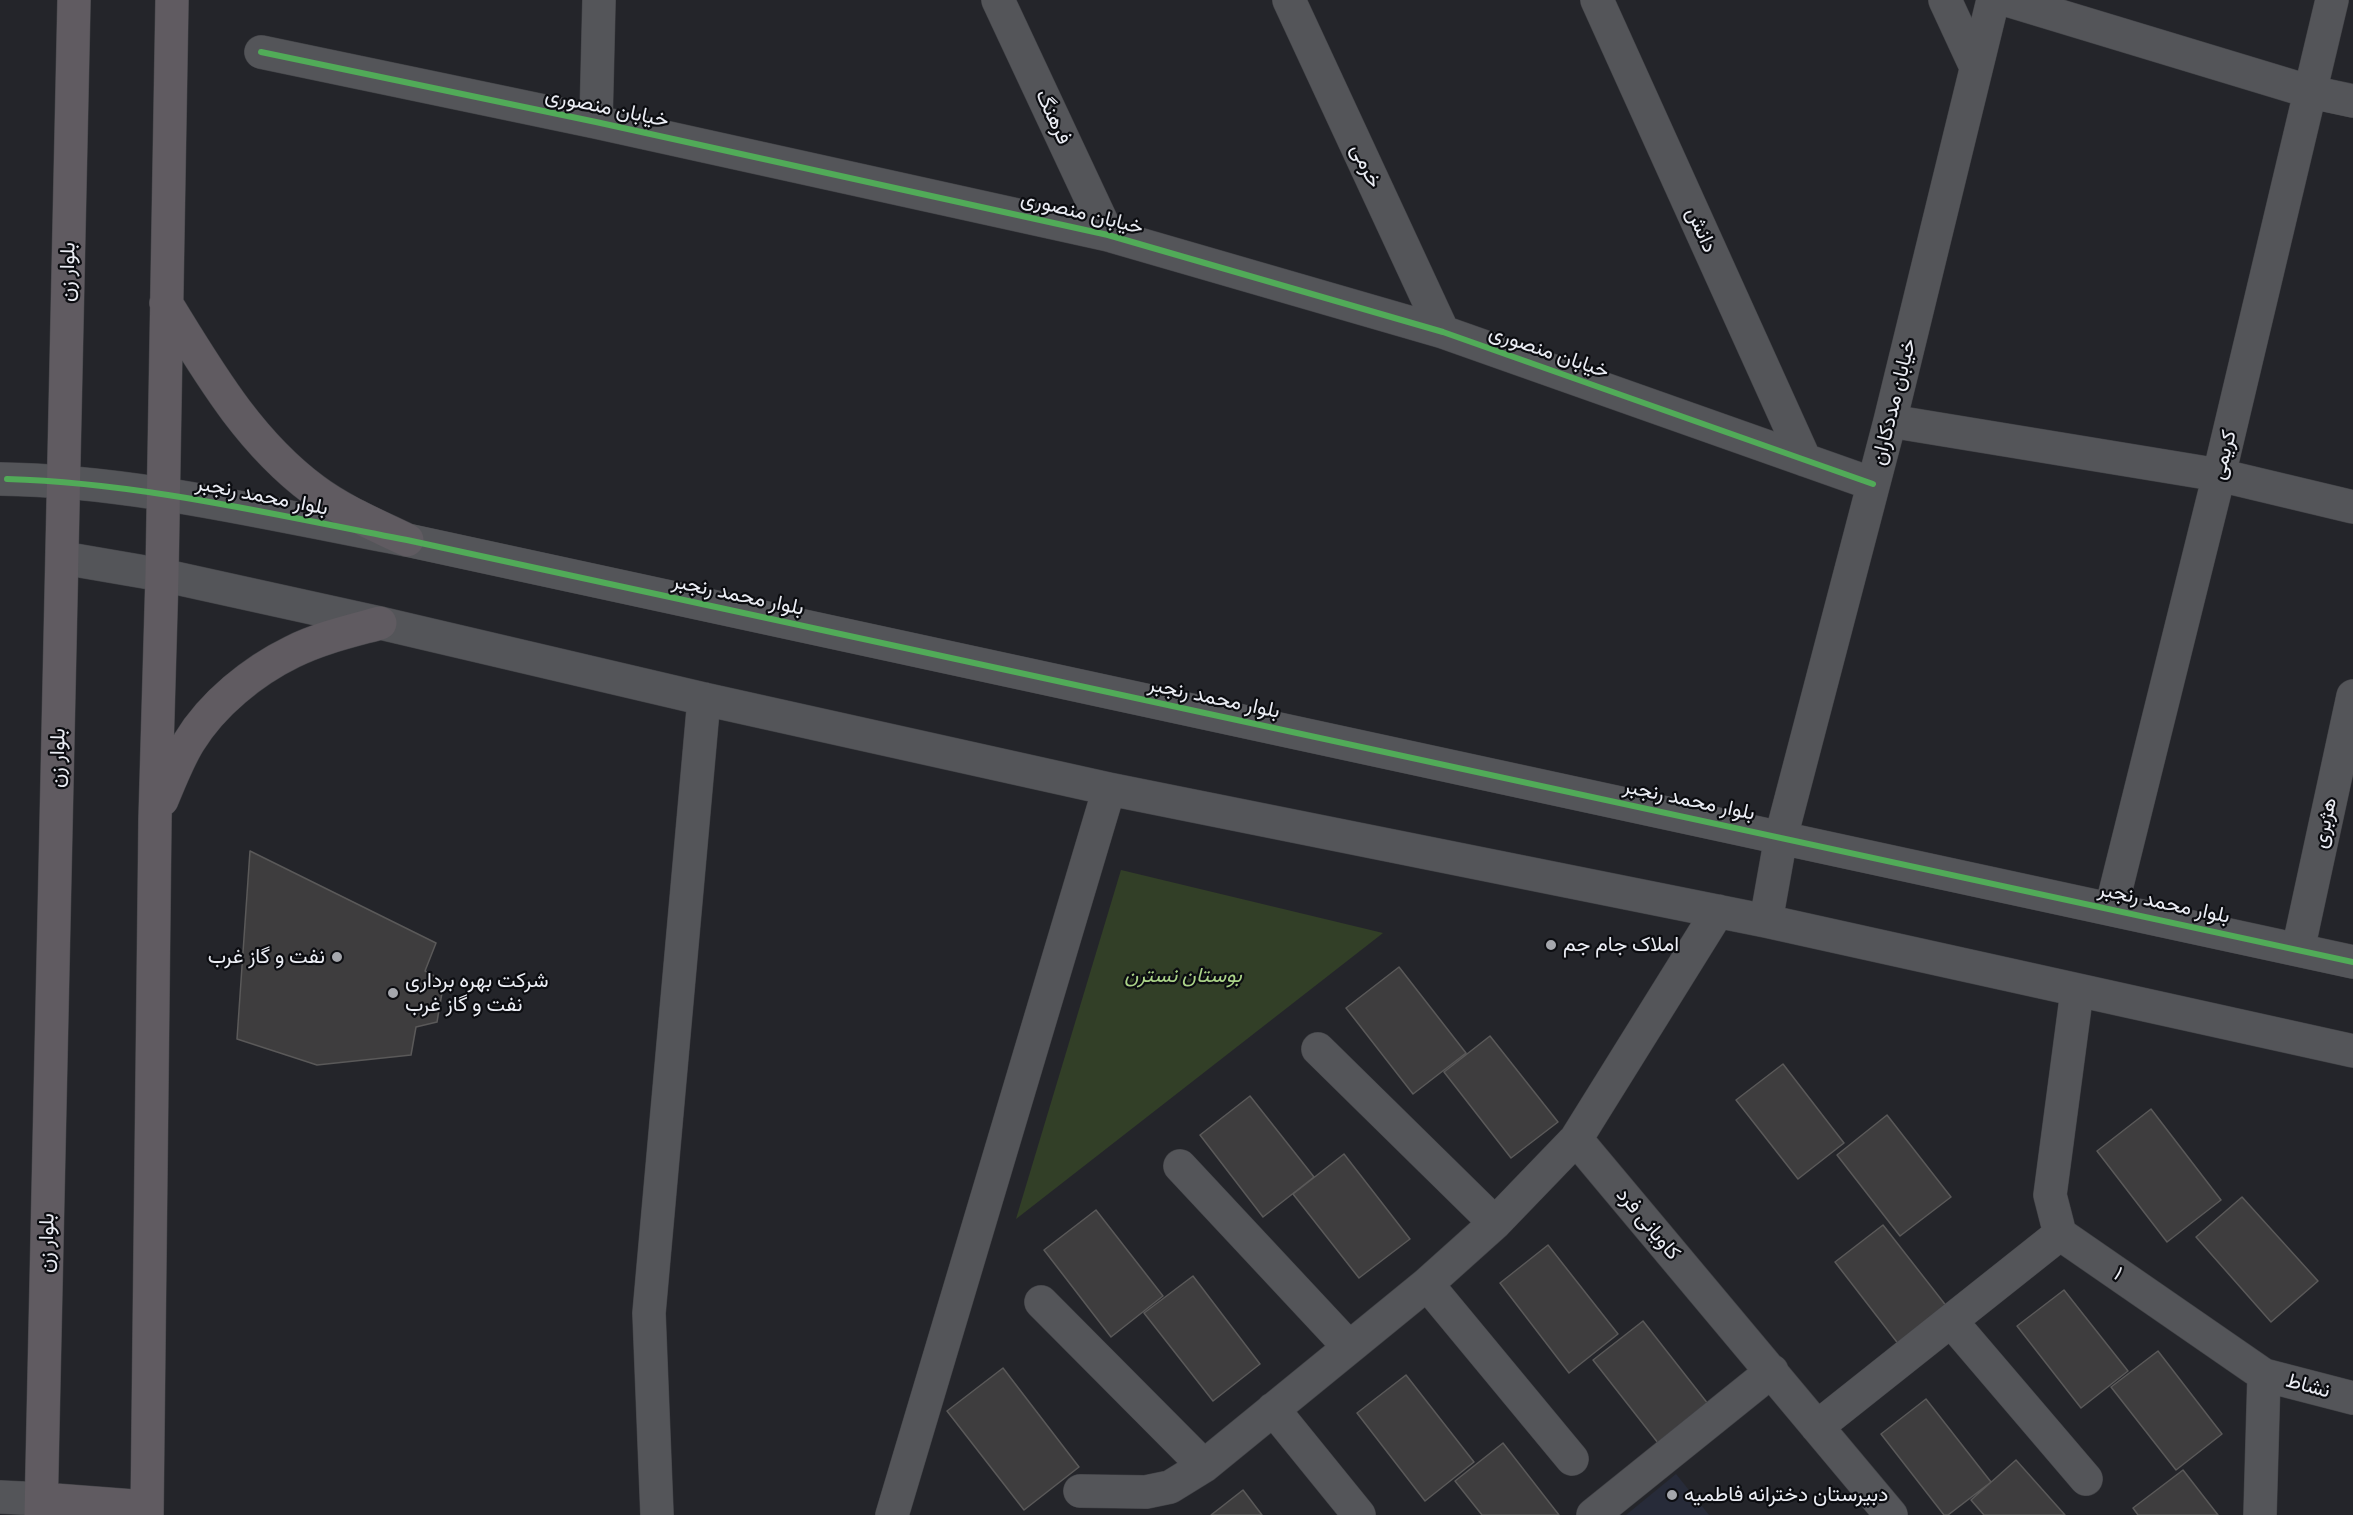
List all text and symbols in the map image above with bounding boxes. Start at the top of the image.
street label: خیابان منصوری [543,83,671,133]
street label: فرهنگ [1029,86,1077,148]
street label: خرمی [1345,140,1387,192]
street label: خیابان منصوری [1018,186,1146,240]
street label: دانش [1680,203,1722,257]
street label: بلوار زن [55,242,81,302]
street label: خیابان منصوری [1486,320,1612,384]
street label: خیابان مددکاران [1866,336,1922,468]
street label: کریمی [2206,428,2242,482]
street label: بلوار محمد رنجبر [194,471,330,521]
street label: بلوار محمد رنجبر [670,569,806,621]
street label: بلوار محمد رنجبر [1146,672,1282,724]
street label: بلوار زن [45,728,71,788]
street label: بلوار محمد رنجبر [1621,774,1757,826]
street label: هژبری [2307,795,2343,851]
street label: بلوار محمد رنجبر [2096,877,2232,929]
place label: املاک جام جم [1563,932,1679,958]
marker: املاک جام جم [1544,938,1558,952]
place label: نفت و گاز غرب [208,944,325,970]
marker: نفت و گاز غرب [330,950,344,964]
park label: بوستان نسترن [1124,963,1242,989]
place label: شرکت بهره برداری نفت و گاز غرب [405,968,549,1018]
marker: شرکت بهره برداری نفت و گاز غرب [386,986,400,1000]
street label: کاویانی فرد [1610,1183,1686,1265]
street label: بلوار زن [34,1213,60,1273]
street label: ۱ [2108,1262,2128,1286]
street label: نشاط [2283,1368,2333,1404]
place label: دبیرستان دخترانه فاطمیه [1684,1482,1888,1508]
marker: دبیرستان دخترانه فاطمیه [1665,1488,1679,1502]

